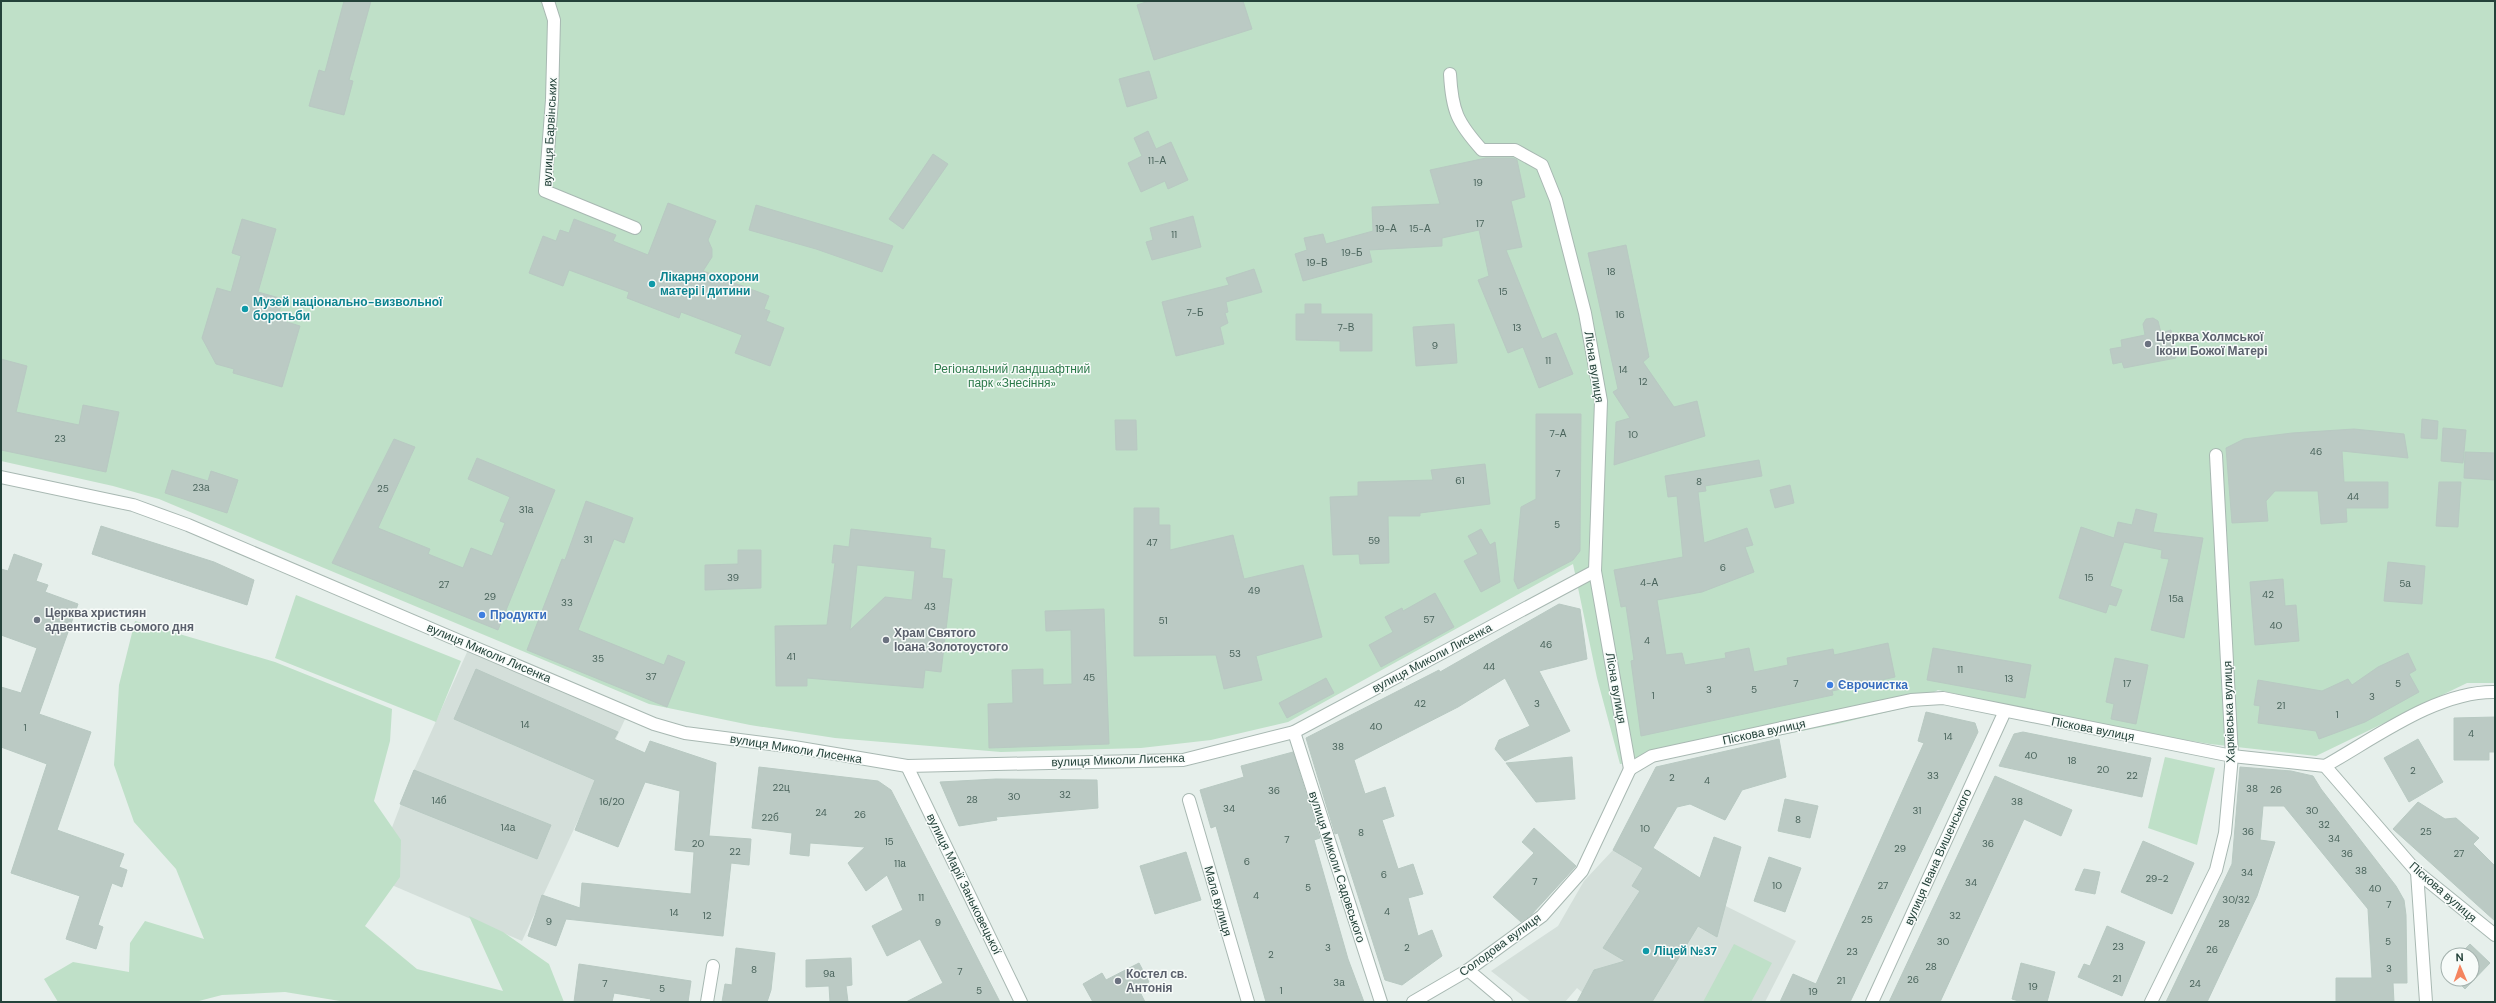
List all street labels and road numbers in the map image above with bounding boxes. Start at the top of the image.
street label: вулиця Барвінських [539,77,561,187]
street label: Лісна вулиця [1580,330,1608,404]
street label: вулиця Миколи Лисенка [1369,619,1495,696]
street label: вулиця Миколи Лисенка [424,620,554,687]
street label: Лісна вулиця [1602,651,1630,725]
street label: Харківська вулиця [2219,661,2239,763]
street label: Піскова вулиця [2050,713,2136,745]
street label: Піскова вулиця [1721,715,1807,749]
street label: вулиця Миколи Лисенка [729,731,864,767]
street label: вулиця Миколи Лисенка [1051,750,1185,770]
street label: вулиця Івана Вишенського [1901,786,1975,928]
street label: вулиця Миколи Садовського [1305,789,1369,945]
street label: вулиця Марії Заньковецької [923,811,1005,958]
street label: Піскова вулиця [2406,858,2480,926]
street label: Мала вулиця [1200,864,1236,938]
street label: Солодова вулиця [1456,910,1544,980]

